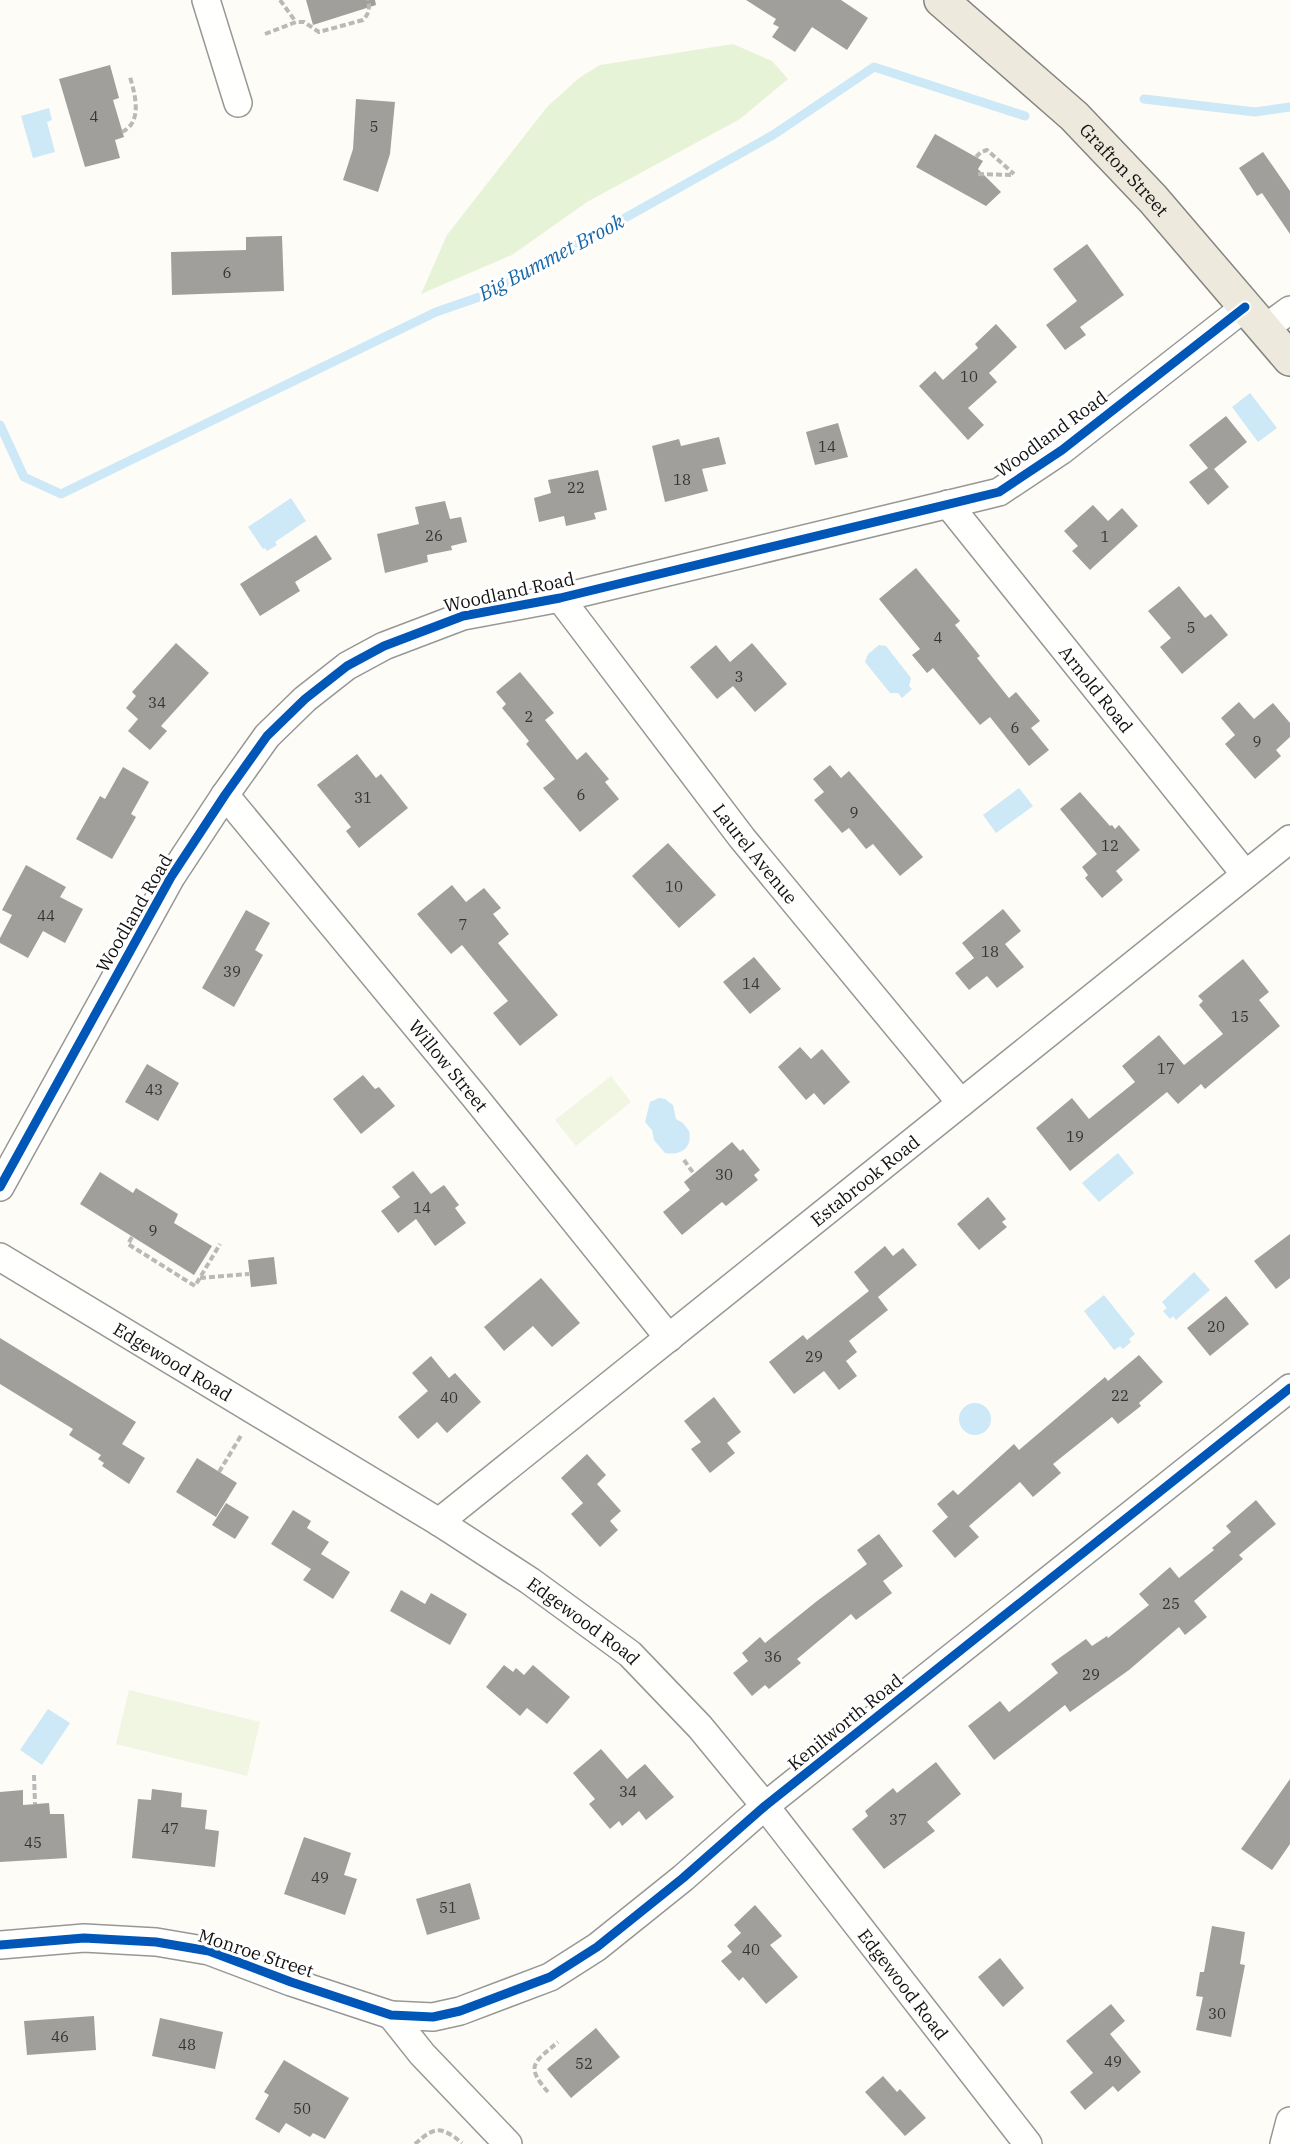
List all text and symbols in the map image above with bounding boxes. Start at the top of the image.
house number: 4 [89,107,99,126]
house number: 5 [369,117,379,136]
street label: Grafton Street [1075,118,1174,221]
water label: Big Bummet Brook [473,207,629,307]
house number: 6 [222,263,232,282]
house number: 10 [960,367,978,386]
street label: Woodland Road [990,386,1112,482]
house number: 14 [818,437,836,456]
house number: 18 [673,470,691,489]
house number: 22 [567,478,585,497]
house number: 26 [425,526,443,545]
house number: 1 [1100,527,1110,546]
street label: Woodland Road [442,567,576,617]
house number: 5 [1186,618,1196,637]
house number: 4 [933,628,943,647]
street label: Arnold Road [1054,640,1138,737]
house number: 3 [734,667,744,686]
house number: 34 [148,693,166,712]
house number: 2 [524,707,534,726]
house number: 6 [1010,718,1020,737]
house number: 9 [1252,732,1262,751]
house number: 6 [576,785,586,804]
house number: 31 [354,788,372,807]
street label: Laurel Avenue [708,799,803,908]
house number: 9 [849,803,859,822]
house number: 12 [1101,836,1119,855]
street label: Woodland Road [91,850,177,976]
house number: 10 [665,877,683,896]
house number: 44 [37,906,55,925]
house number: 7 [458,915,468,934]
house number: 18 [981,942,999,961]
house number: 39 [223,962,241,981]
house number: 14 [742,974,760,993]
house number: 15 [1231,1007,1249,1026]
street label: Willow Street [404,1015,493,1116]
house number: 17 [1157,1059,1175,1078]
house number: 43 [145,1080,163,1099]
house number: 19 [1066,1127,1084,1146]
street label: Estabrook Road [806,1130,924,1231]
house number: 30 [715,1165,733,1184]
house number: 14 [413,1198,431,1217]
house number: 9 [148,1221,158,1240]
street label: Edgewood Road [109,1317,236,1406]
house number: 20 [1207,1317,1225,1336]
house number: 29 [805,1347,823,1366]
house number: 22 [1111,1386,1129,1405]
house number: 40 [440,1388,458,1407]
street label: Edgewood Road [523,1571,645,1669]
house number: 25 [1162,1594,1180,1613]
house number: 36 [764,1647,782,1666]
house number: 29 [1082,1665,1100,1684]
street label: Kenilworth Road [783,1669,907,1775]
house number: 34 [619,1782,637,1801]
house number: 37 [889,1810,907,1829]
house number: 47 [161,1819,179,1838]
house number: 45 [24,1833,42,1852]
house number: 49 [311,1868,329,1887]
house number: 51 [439,1898,457,1917]
street label: Monroe Street [195,1924,317,1982]
street label: Edgewood Road [853,1924,954,2044]
house number: 40 [742,1940,760,1959]
house number: 30 [1208,2004,1226,2023]
house number: 46 [51,2027,69,2046]
house number: 48 [178,2035,196,2054]
house number: 49 [1104,2052,1122,2071]
house number: 52 [575,2054,593,2073]
house number: 50 [293,2099,311,2118]

